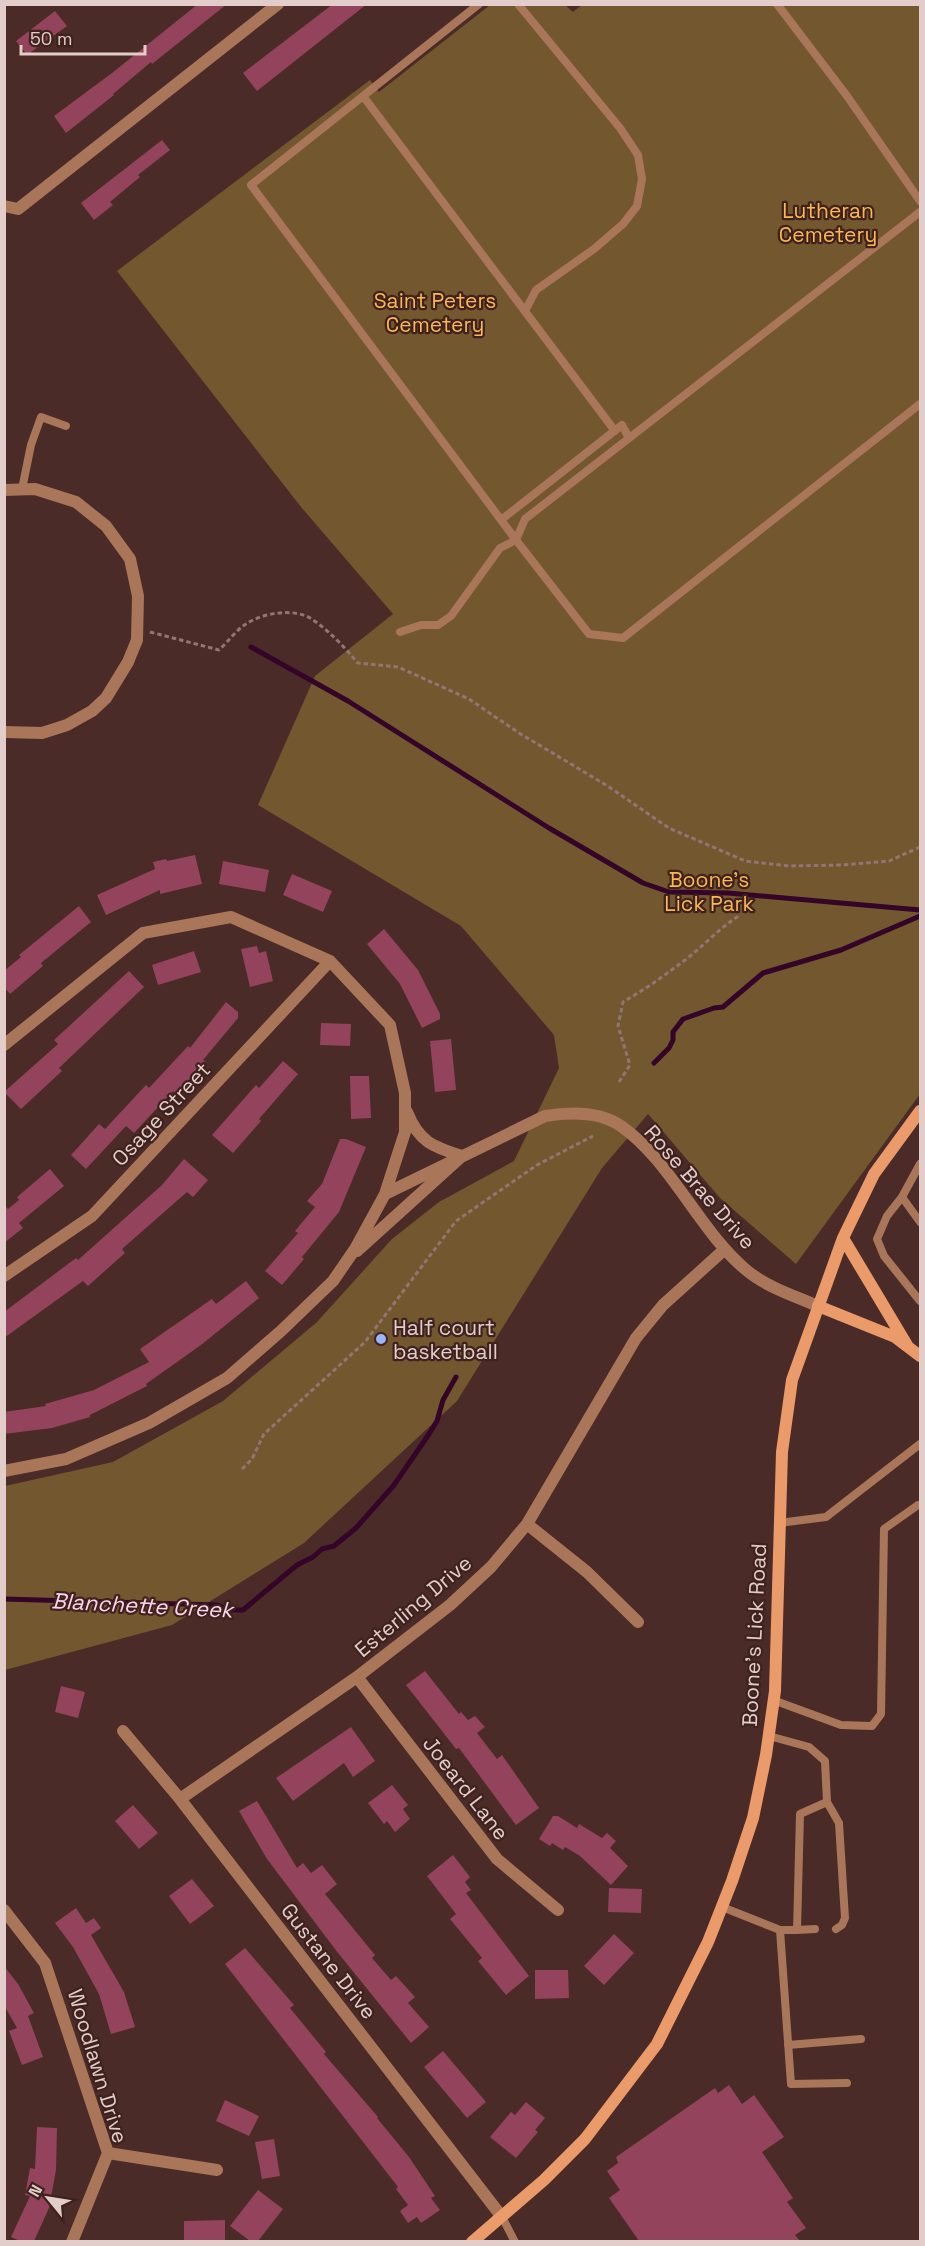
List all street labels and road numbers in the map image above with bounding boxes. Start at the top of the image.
street label: Osage Street [106,1056,216,1172]
street label: Rose Brae Drive [638,1119,762,1255]
street label: Boone's Lick Road [736,1543,772,1727]
street label: Esterling Drive [349,1549,477,1663]
street label: Joeard Lane [417,1731,515,1845]
street label: Gustane Drive [275,1897,383,2025]
street label: Woodlawn Drive [62,1986,134,2146]

